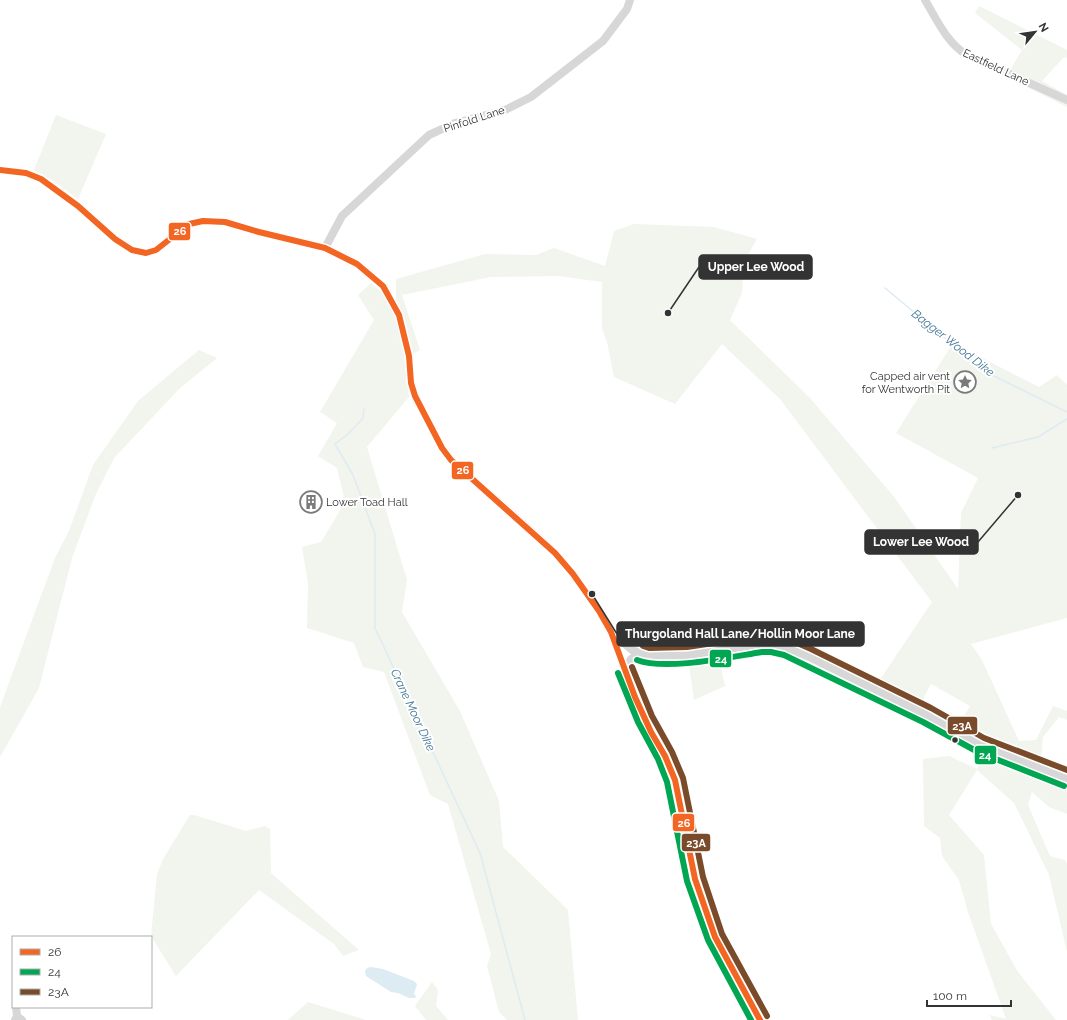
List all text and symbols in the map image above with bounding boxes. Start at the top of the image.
north arrow [1015,12,1055,52]
text: N [1036,21,1051,34]
street label: Eastfield Lane [961,46,1031,89]
street label: Pinfold Lane [442,103,507,135]
line badge: 26 [168,222,191,241]
text: 26 [174,225,187,238]
callout: Upper Lee Wood [699,255,812,279]
text: Upper Lee Wood [708,260,804,274]
water label: Bagger Wood Dike [909,306,997,380]
place icon: Capped air vent for Wentworth Pit [952,369,978,395]
place label: Capped air vent for Wentworth Pit [862,370,950,396]
line badge: 26 [451,461,474,480]
text: 26 [457,464,470,477]
building icon: Lower Toad Hall [298,489,324,515]
place label: Lower Toad Hall [326,496,408,509]
callout: Lower Lee Wood [865,530,978,554]
text: Lower Lee Wood [873,535,969,549]
callout: Thurgoland Hall Lane/Hollin Moor Lane [617,622,864,646]
text: Thurgoland Hall Lane/Hollin Moor Lane [625,627,855,641]
line badge: 24 [709,649,732,668]
text: 24 [715,653,727,666]
water label: Crane Moor Dike [388,667,438,754]
line badge: 23A [947,716,978,735]
text: 23A [952,720,972,733]
unlabelled marker [950,735,960,745]
line badge: 24 [974,745,997,765]
text: 24 [979,749,991,762]
line badge: 26 [672,813,695,832]
text: 26 [678,817,691,830]
line badge: 23A [681,833,711,852]
text: 23A [686,837,706,850]
legend [12,936,152,1008]
text: 26 [48,945,62,959]
text: 24 [48,965,61,979]
scale bar [927,982,1011,1008]
text: 23A [48,985,69,999]
text: 100 m [933,989,967,1003]

